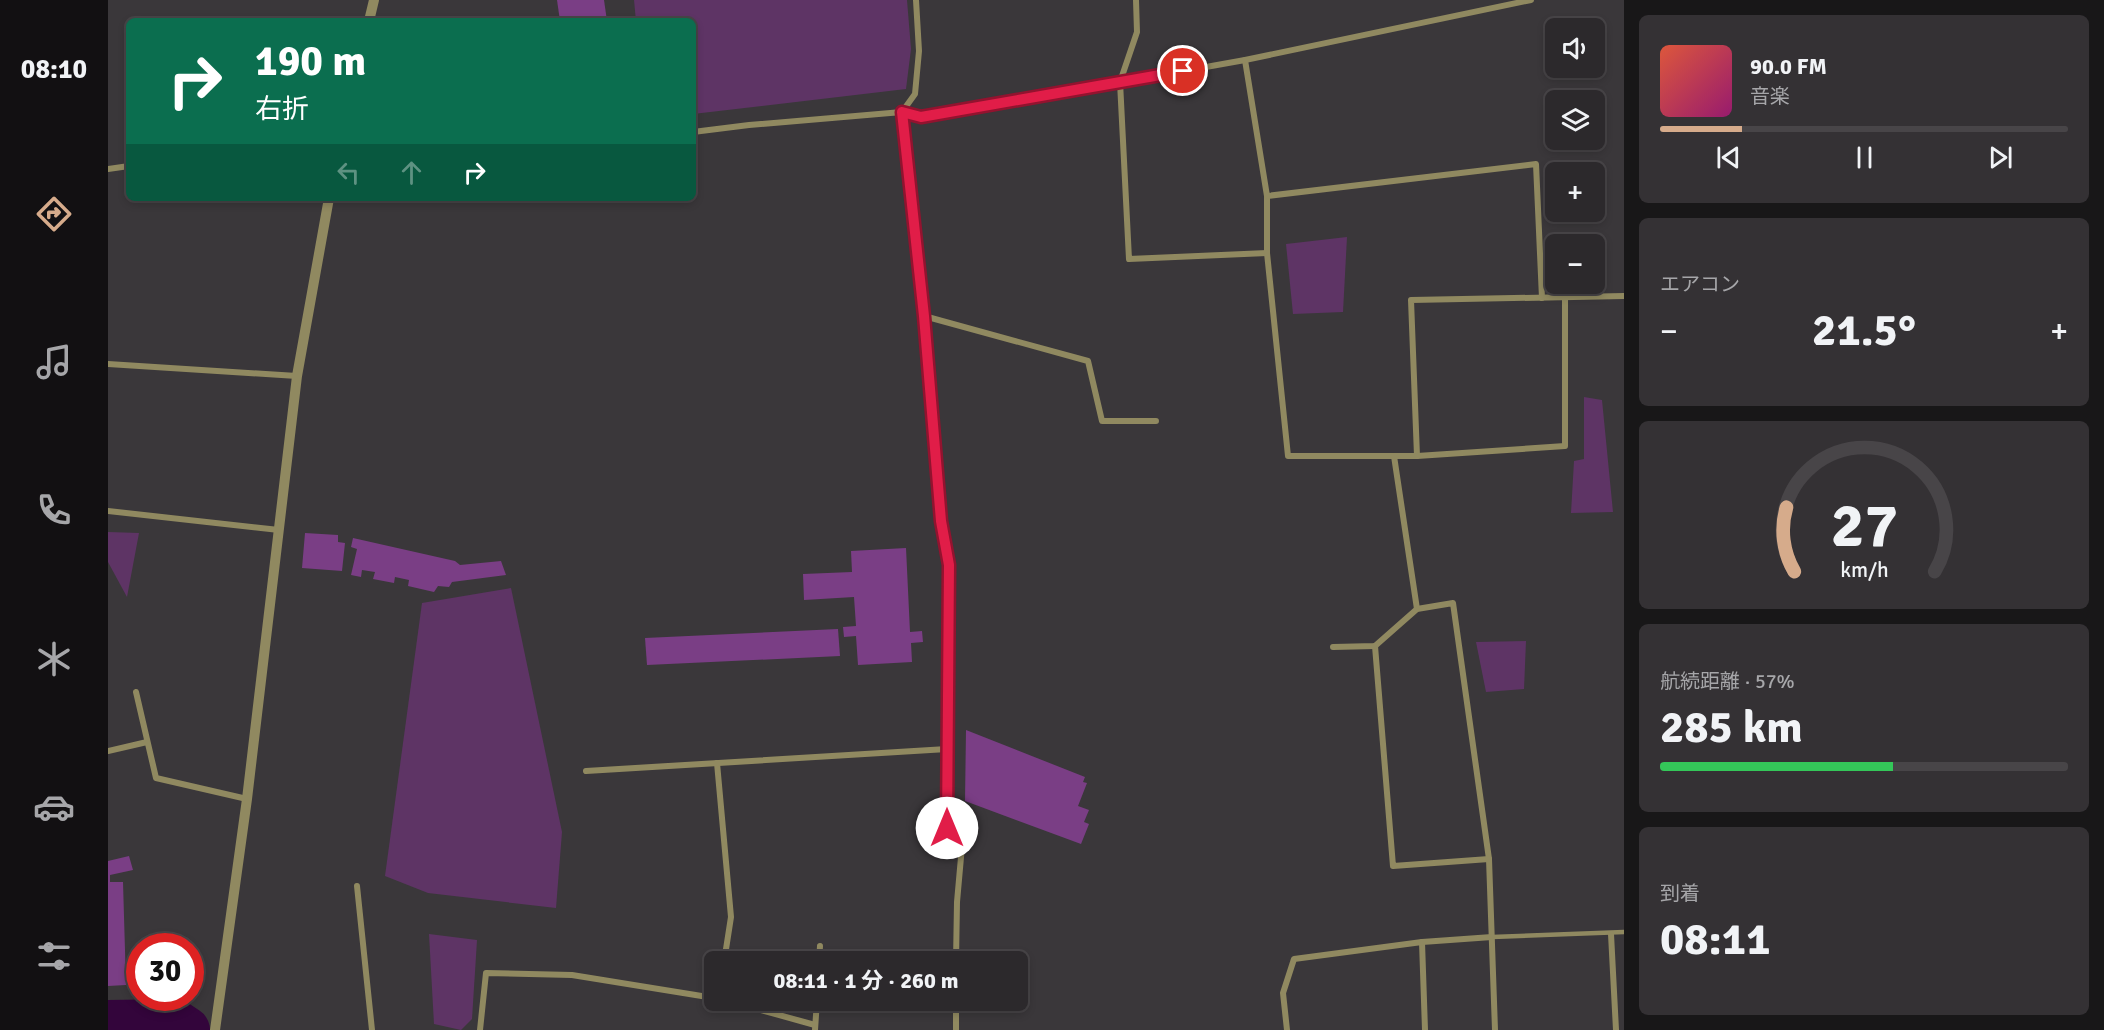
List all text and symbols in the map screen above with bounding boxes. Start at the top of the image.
map controls [1545,18,1605,294]
button: sound [1545,18,1605,78]
text: 190 m [255,36,366,87]
icon: right [156,42,234,120]
pin [1157,45,1208,96]
text: 08:10 [21,53,87,86]
text: 90.0 FM [1750,53,1827,80]
icon: arrive [1166,54,1199,87]
text: 音楽 [1750,84,1790,109]
button: layers [1545,90,1605,150]
text: 右折 [255,93,309,126]
icon: previous [1712,141,1745,174]
icon: pause [1848,141,1881,174]
icon: next [1984,141,2017,174]
icon: left [332,156,365,189]
icon: ahead [395,156,428,189]
icon: right [458,156,491,189]
button: + [1545,162,1605,222]
icon: directions [33,193,75,235]
button: − [1545,234,1605,294]
text: エアコン [1660,272,1740,297]
text: 21.5° [1812,303,1916,358]
text: − [1660,311,1678,352]
text: + [2050,311,2068,352]
icon: music [33,341,75,383]
text: 27 [1830,487,1898,564]
icon: phone [33,489,75,531]
text: km/h [1840,557,1888,583]
icon: climate [33,638,75,680]
text: 航続距離 · 57% [1660,669,1795,694]
text: 285 km [1660,700,1803,755]
icon: car [33,786,75,828]
position arrow [915,796,979,860]
text: 到着 [1660,881,1700,906]
text: 08:11 [1660,912,1770,967]
speed limit sign: 30 [126,933,204,1011]
icon: filters [33,935,75,977]
text: 08:11 · 1 分 · 260 m [774,967,958,994]

